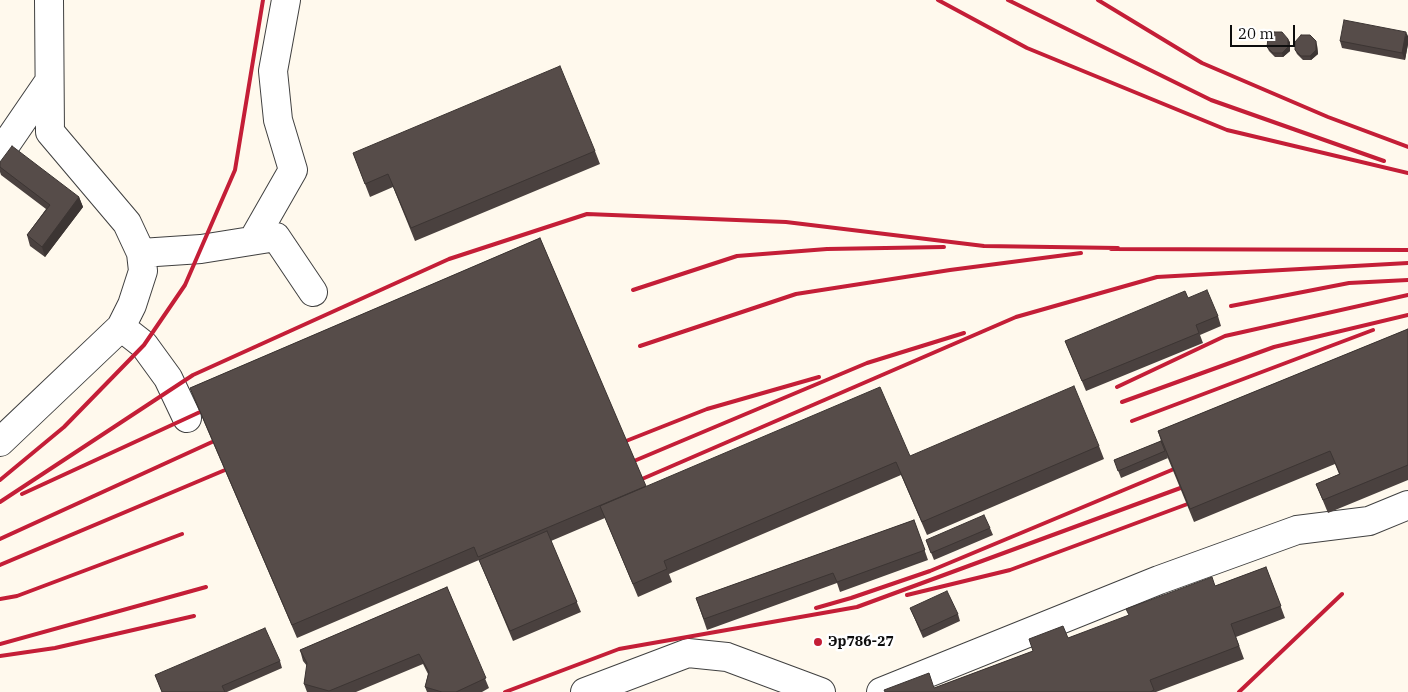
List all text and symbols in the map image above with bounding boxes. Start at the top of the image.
scale bar [1233,15,1298,47]
text: 20 m [1238,24,1274,43]
place label: Эр786-27 [828,634,894,650]
marker: Эр786-27 [812,636,824,648]

